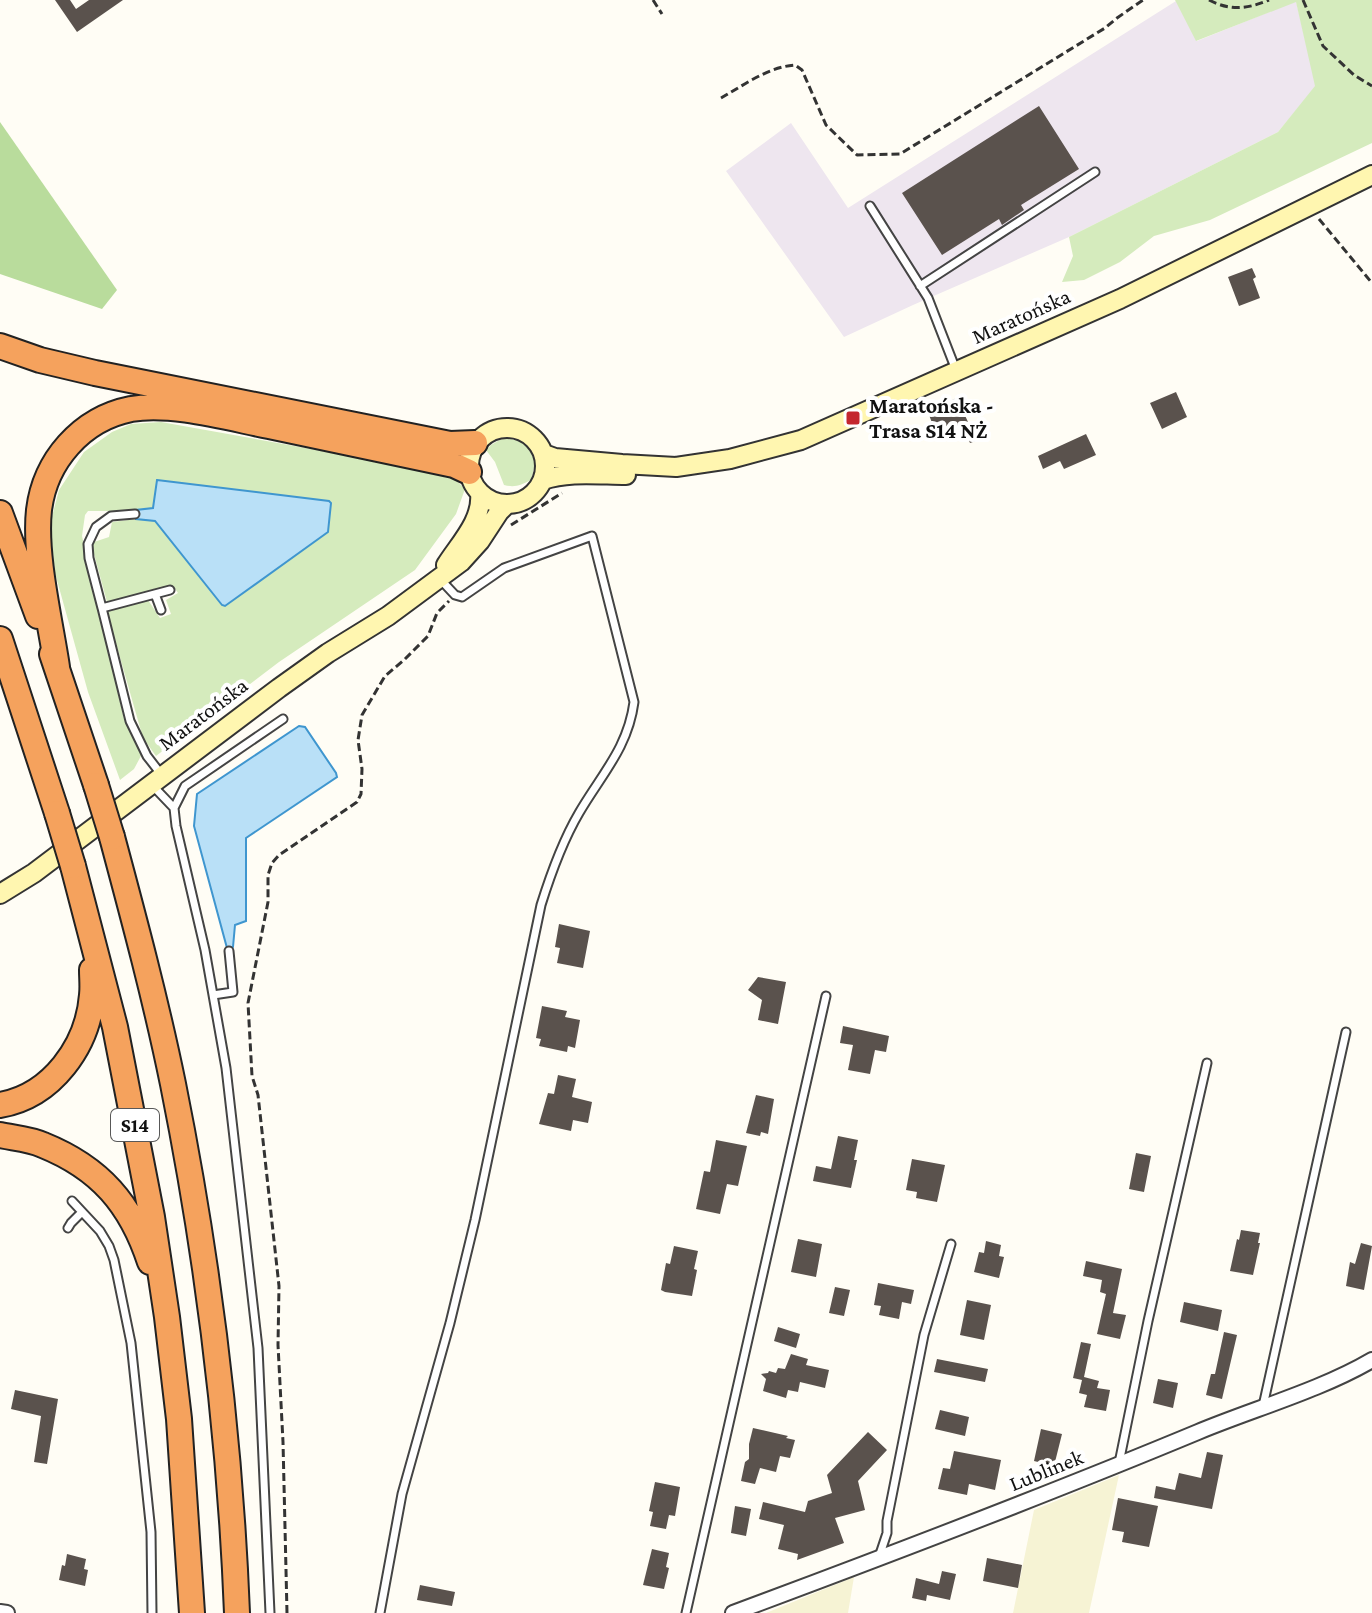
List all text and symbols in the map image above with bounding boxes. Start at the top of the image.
street label: Maratońska [968,283,1074,349]
place label: Maratońska - Trasa S14 NŻ [869,393,994,443]
marker: Maratońska - Trasa S14 NŻ [844,409,862,427]
street label: Maratońska [154,672,252,756]
road number: S14 [111,1109,159,1141]
street label: Lublinek [1005,1444,1087,1496]

